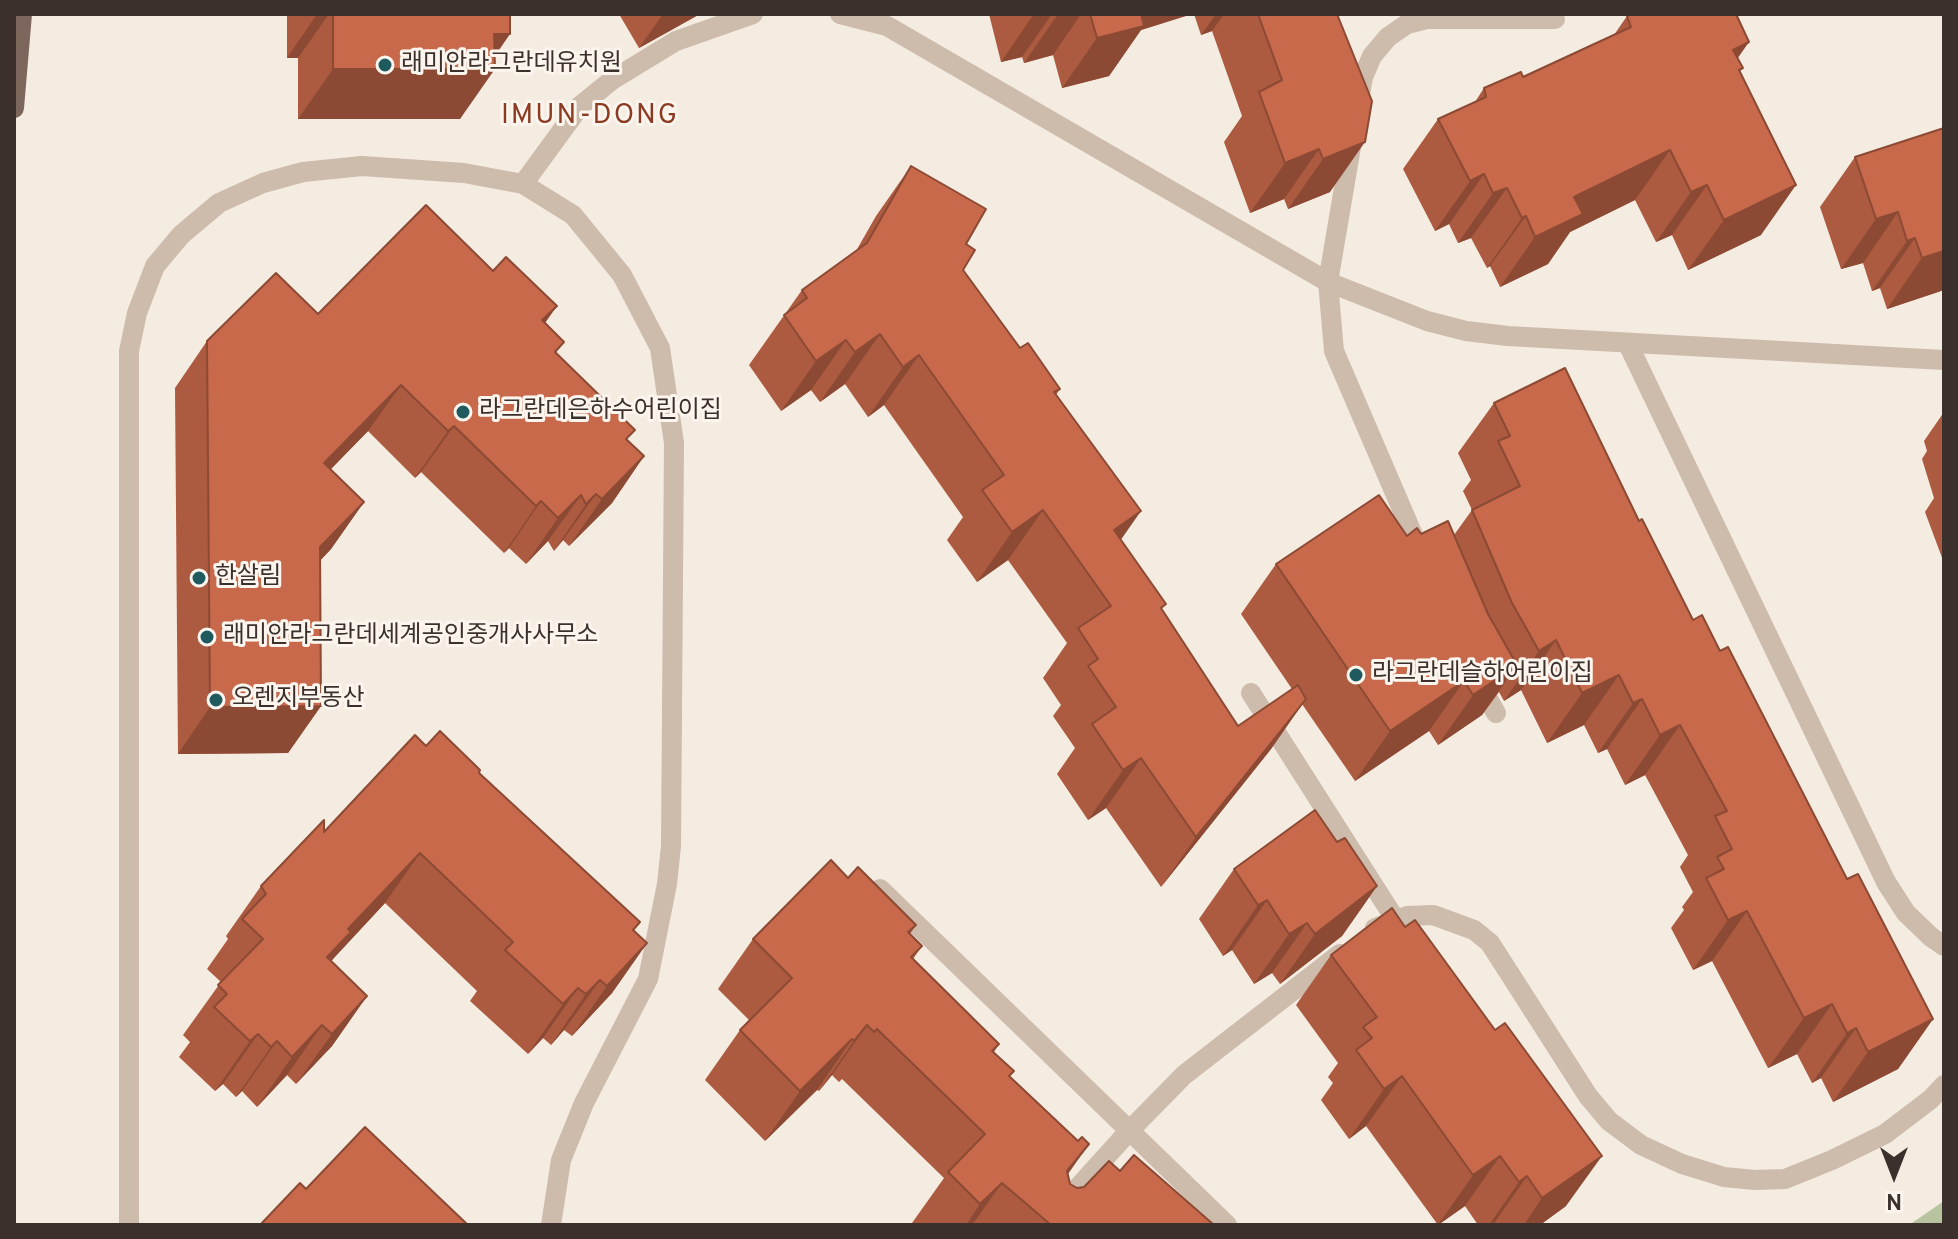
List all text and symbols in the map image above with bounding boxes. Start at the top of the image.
place label: 래미안라그란데유치원 [401,51,622,79]
marker: 래미안라그란데유치원 [376,56,394,74]
district label: IMUN-DONG [501,100,679,134]
place label: 라그란데은하수어린이집 [479,398,722,426]
marker: 라그란데은하수어린이집 [454,403,472,421]
place label: 한살림 [215,564,281,592]
marker: 한살림 [190,569,208,587]
place label: 래미안라그란데세계공인중개사사무소 [223,623,598,651]
marker: 래미안라그란데세계공인중개사사무소 [198,628,216,646]
place label: 라그란데슬하어린이집 [1372,661,1593,689]
marker: 라그란데슬하어린이집 [1347,666,1365,684]
place label: 오렌지부동산 [232,686,364,714]
marker: 오렌지부동산 [207,691,225,709]
north arrow [1854,1135,1934,1215]
text: N [1886,1186,1902,1213]

